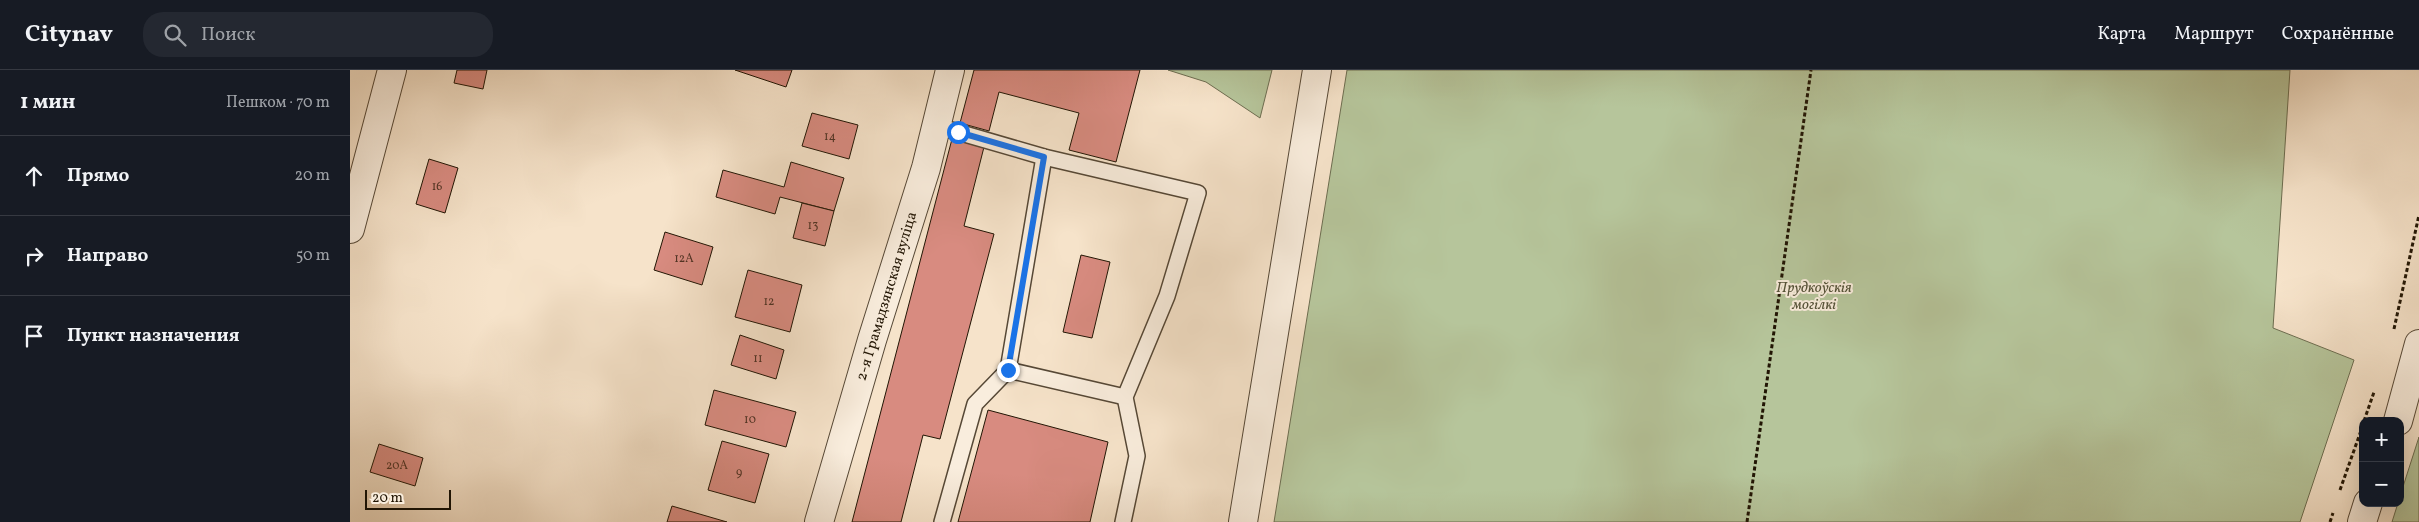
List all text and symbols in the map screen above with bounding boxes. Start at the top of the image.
search box [143,12,493,57]
text: Citynav [25,18,113,52]
icon: search [161,21,189,49]
text: Поиск [201,22,255,48]
text: Карта [2097,22,2146,47]
text: Маршрут [2174,22,2254,47]
text: Сохранённые [2282,22,2394,47]
text: 1 мин [20,88,76,117]
text: Пешком · 70 m [226,92,330,114]
route start [947,121,970,144]
house number: 14 [824,129,836,145]
icon: ahead [20,162,48,190]
text: Прямо [67,163,129,189]
text: 20 m [295,165,330,187]
house number: 16 [432,179,442,195]
street label: 2-я Грамадзянская вуліца [852,209,923,384]
house number: 13 [808,218,818,234]
icon: right [20,242,48,270]
text: Направо [67,243,149,269]
text: 50 m [296,245,330,267]
house number: 12A [674,251,694,267]
park label: Прудкоўскія могілкі [1776,278,1852,316]
house number: 12 [763,294,775,310]
icon: arrive [20,322,48,350]
text: Пункт назначения [67,323,240,349]
house number: 11 [753,351,763,367]
route end [997,359,1020,382]
house number: 10 [744,412,756,428]
map controls [2359,417,2404,507]
button: + [2359,417,2404,462]
house number: 20А [386,458,409,474]
button: − [2359,462,2404,507]
house number: 9 [736,465,742,481]
scale bar [365,487,451,510]
text: 20 m [372,489,403,508]

